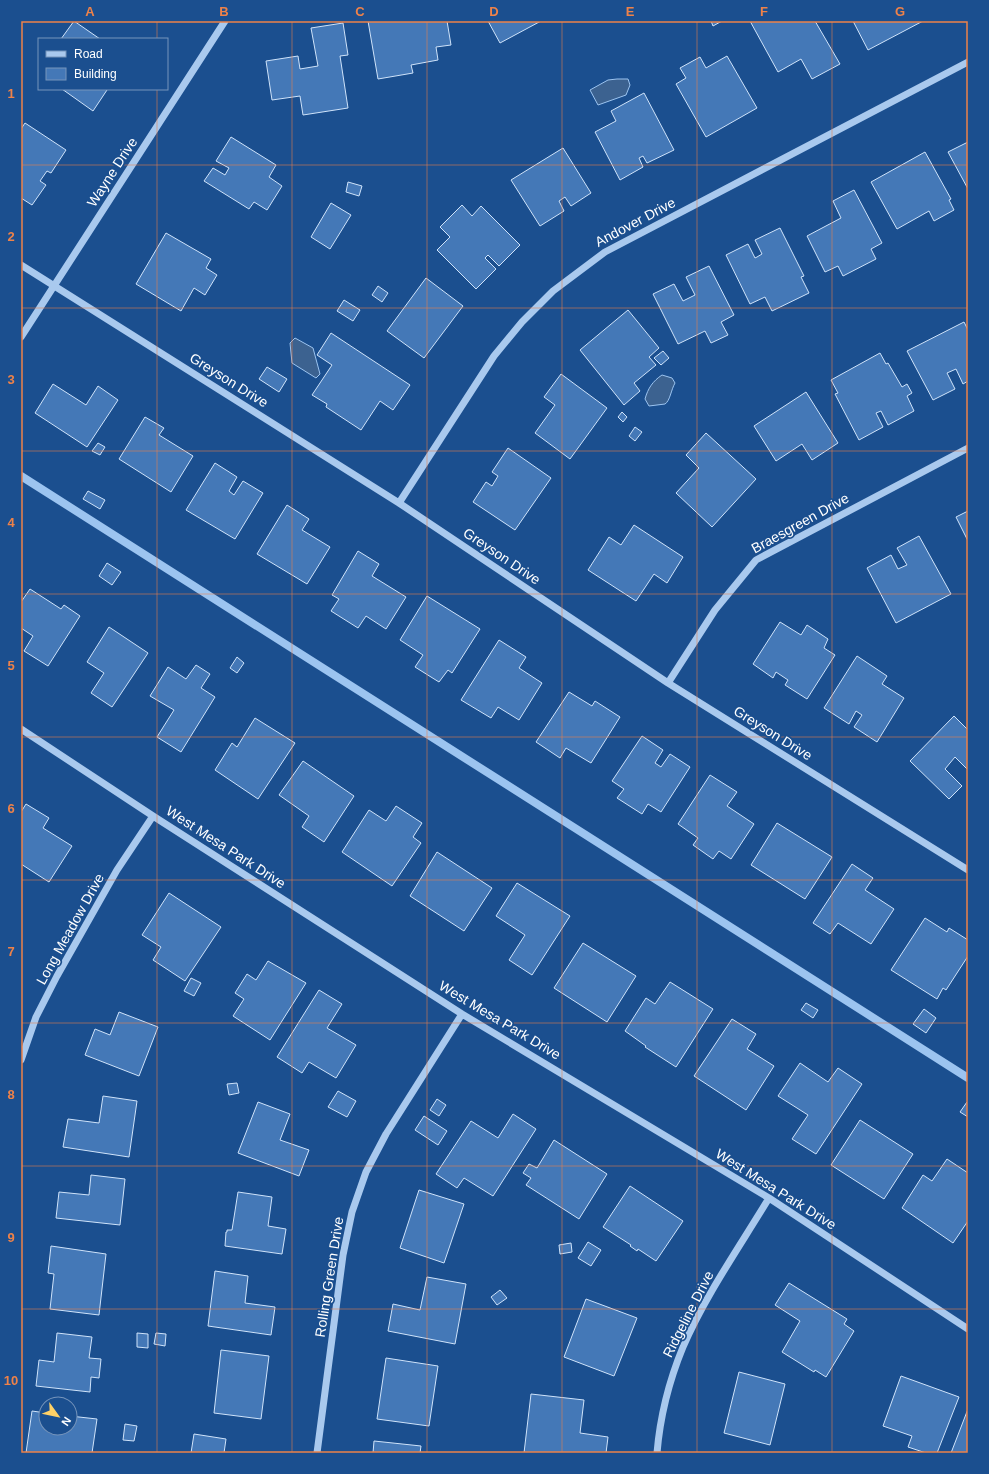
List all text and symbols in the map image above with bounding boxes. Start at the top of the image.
text: A [85,4,95,19]
text: B [219,4,229,19]
text: C [355,4,365,19]
text: D [489,4,499,19]
text: E [626,4,635,19]
text: F [760,4,768,19]
text: G [895,4,905,19]
legend [38,38,168,90]
text: Road [74,47,103,61]
text: Building [74,67,117,81]
text: 1 [7,86,15,101]
street label: Wayne Drive [84,134,141,210]
street label: Andover Drive [592,194,678,250]
text: 2 [7,229,15,244]
street label: Greyson Drive [187,350,271,411]
text: 3 [7,372,15,387]
street label: Braesgreen Drive [748,489,852,556]
text: 4 [7,515,15,530]
street label: Greyson Drive [460,524,544,588]
text: 5 [7,658,15,673]
street label: Greyson Drive [731,703,815,764]
text: 6 [7,801,15,816]
street label: West Mesa Park Drive [163,802,289,892]
street label: Long Meadow Drive [33,870,107,987]
text: 7 [7,944,15,959]
street label: West Mesa Park Drive [436,977,564,1063]
text: 8 [7,1087,15,1102]
street label: West Mesa Park Drive [713,1145,839,1233]
street label: Rolling Green Drive [312,1215,346,1339]
text: 9 [7,1230,15,1245]
street label: Ridgeline Drive [659,1268,717,1360]
text: 10 [4,1373,18,1388]
north arrow [38,1396,78,1436]
text: N [59,1415,74,1428]

